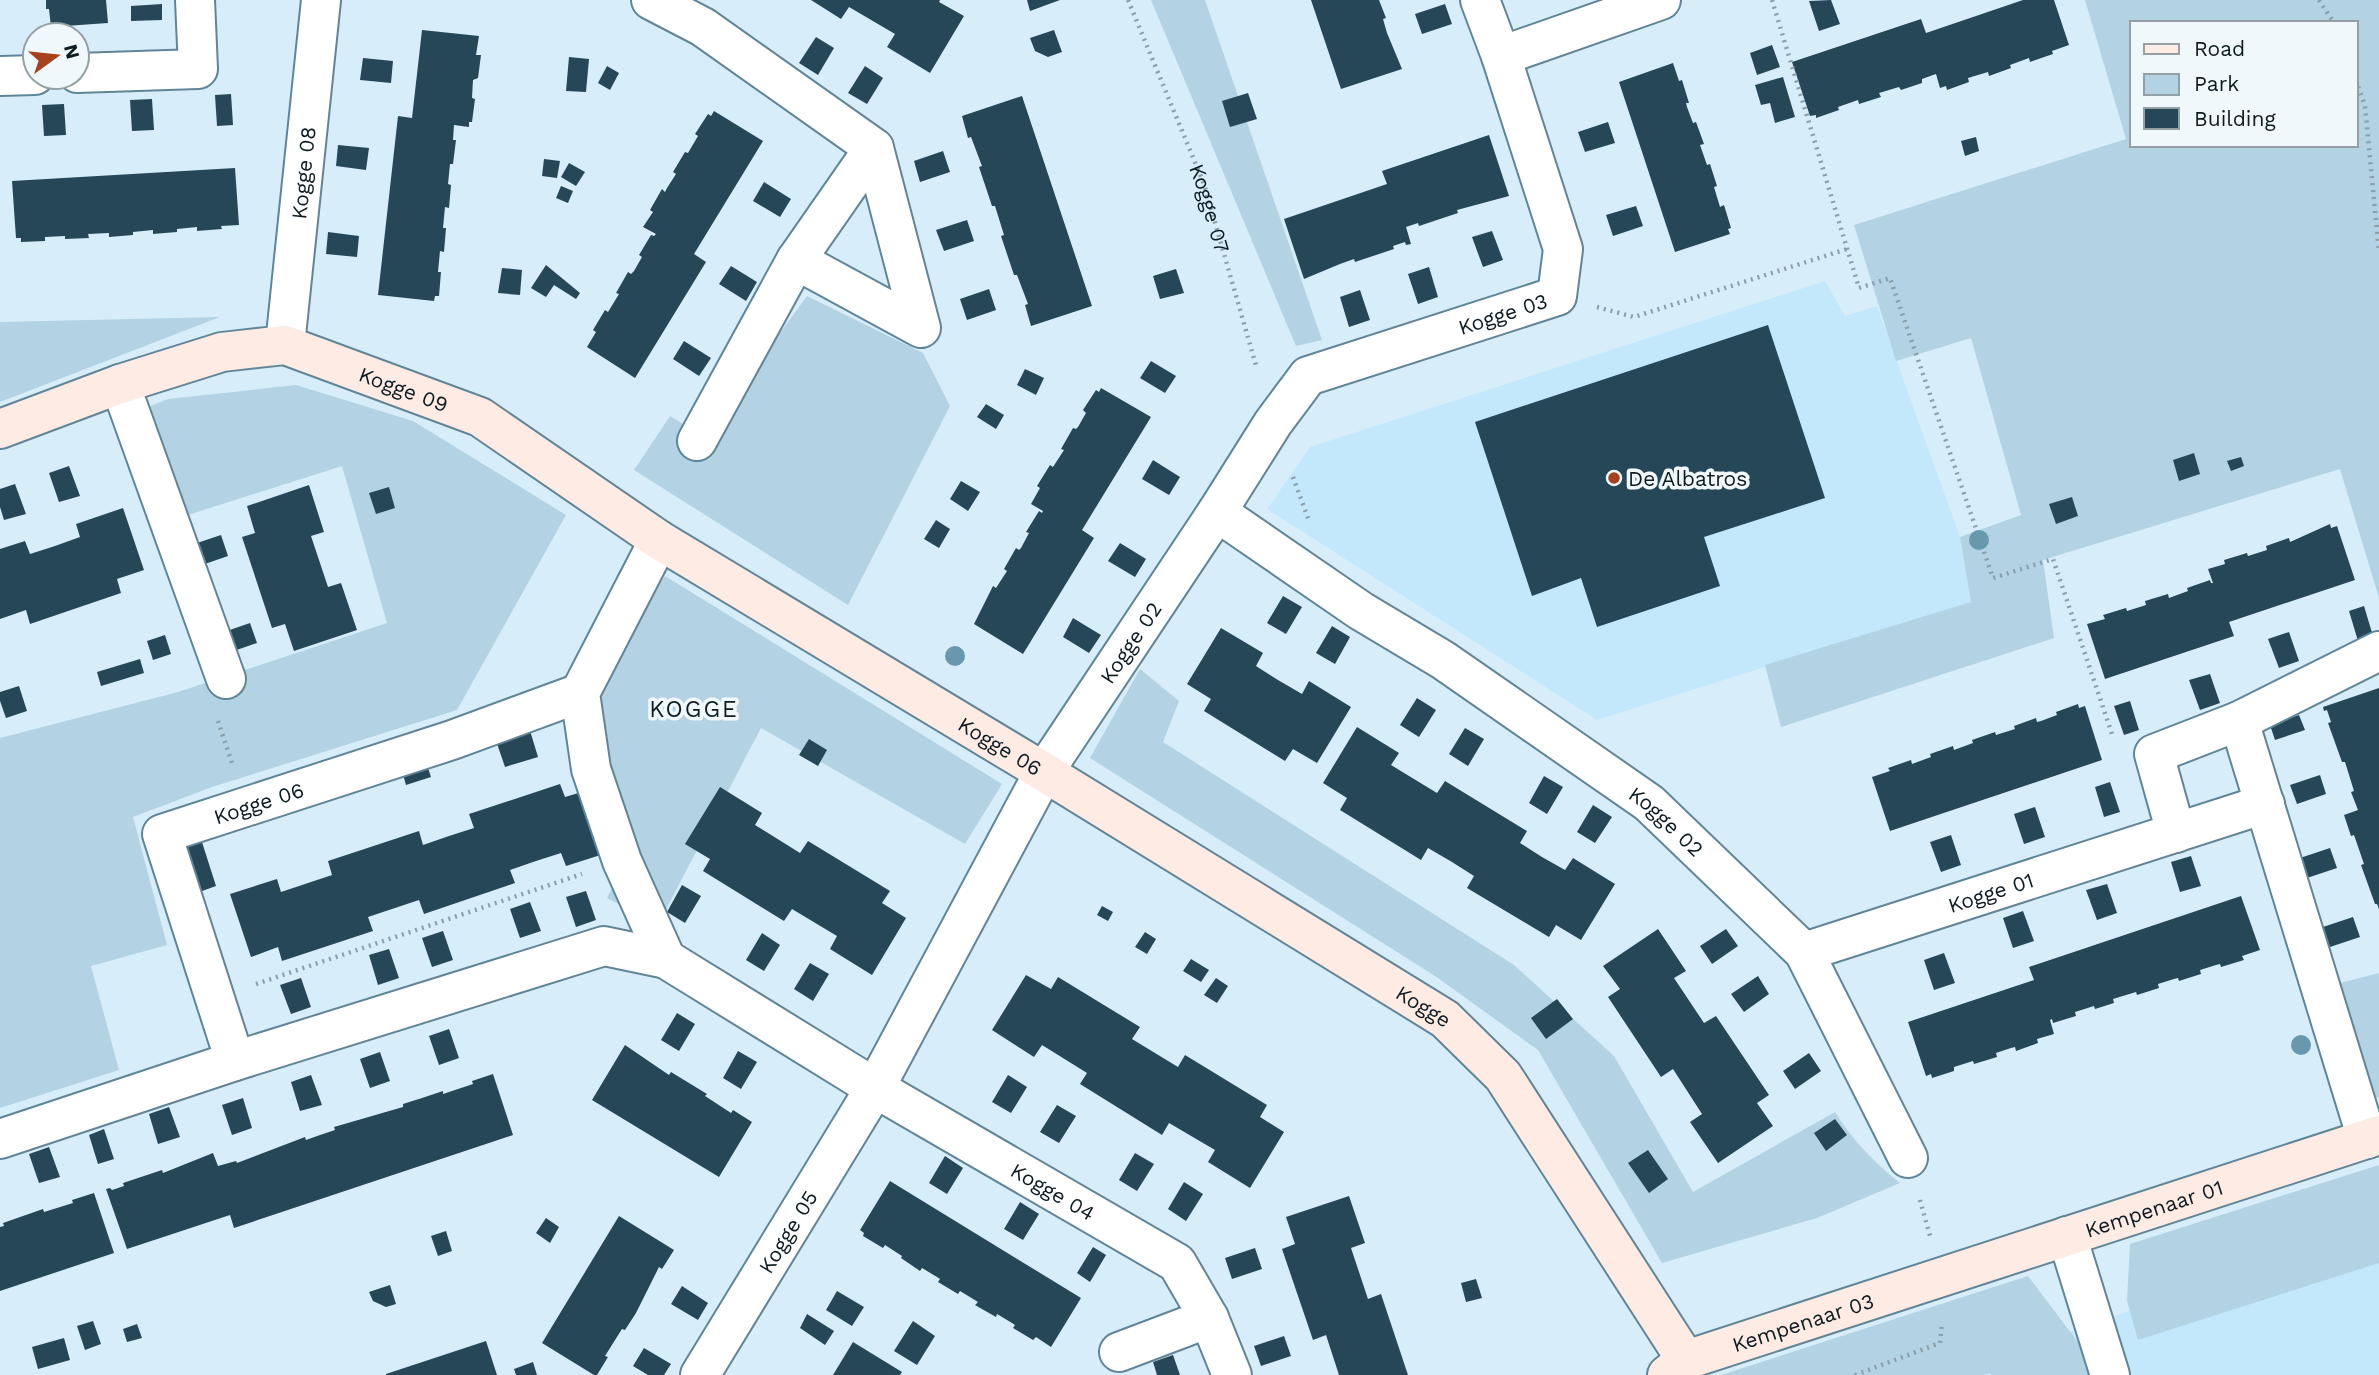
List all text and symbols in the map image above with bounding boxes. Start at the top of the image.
north arrow [21,21,91,91]
legend [2130,21,2358,147]
text: Road [2194,36,2245,61]
text: N [59,42,85,62]
text: Park [2194,71,2239,96]
text: Building [2194,106,2276,131]
street label: Kogge 08 [286,125,320,221]
street label: Kogge 07 [1184,160,1236,256]
street label: Kogge 03 [1455,287,1550,339]
street label: Kogge 09 [356,361,452,417]
place label: De Albatros [1628,466,1747,491]
marker: De Albatros [1606,470,1622,486]
street label: Kogge 02 [1094,597,1166,688]
district label: KOGGE [649,696,739,723]
street label: Kogge 06 [954,711,1047,780]
street label: Kogge 06 [210,776,307,829]
street label: Kogge 02 [1624,781,1709,861]
street label: Kogge 01 [1945,867,2037,918]
street label: Kogge [1392,980,1456,1032]
street label: Kogge 04 [1007,1157,1100,1225]
street label: Kempenaar 01 [2082,1174,2226,1242]
street label: Kogge 05 [753,1186,822,1278]
street label: Kempenaar 03 [1729,1287,1877,1357]

